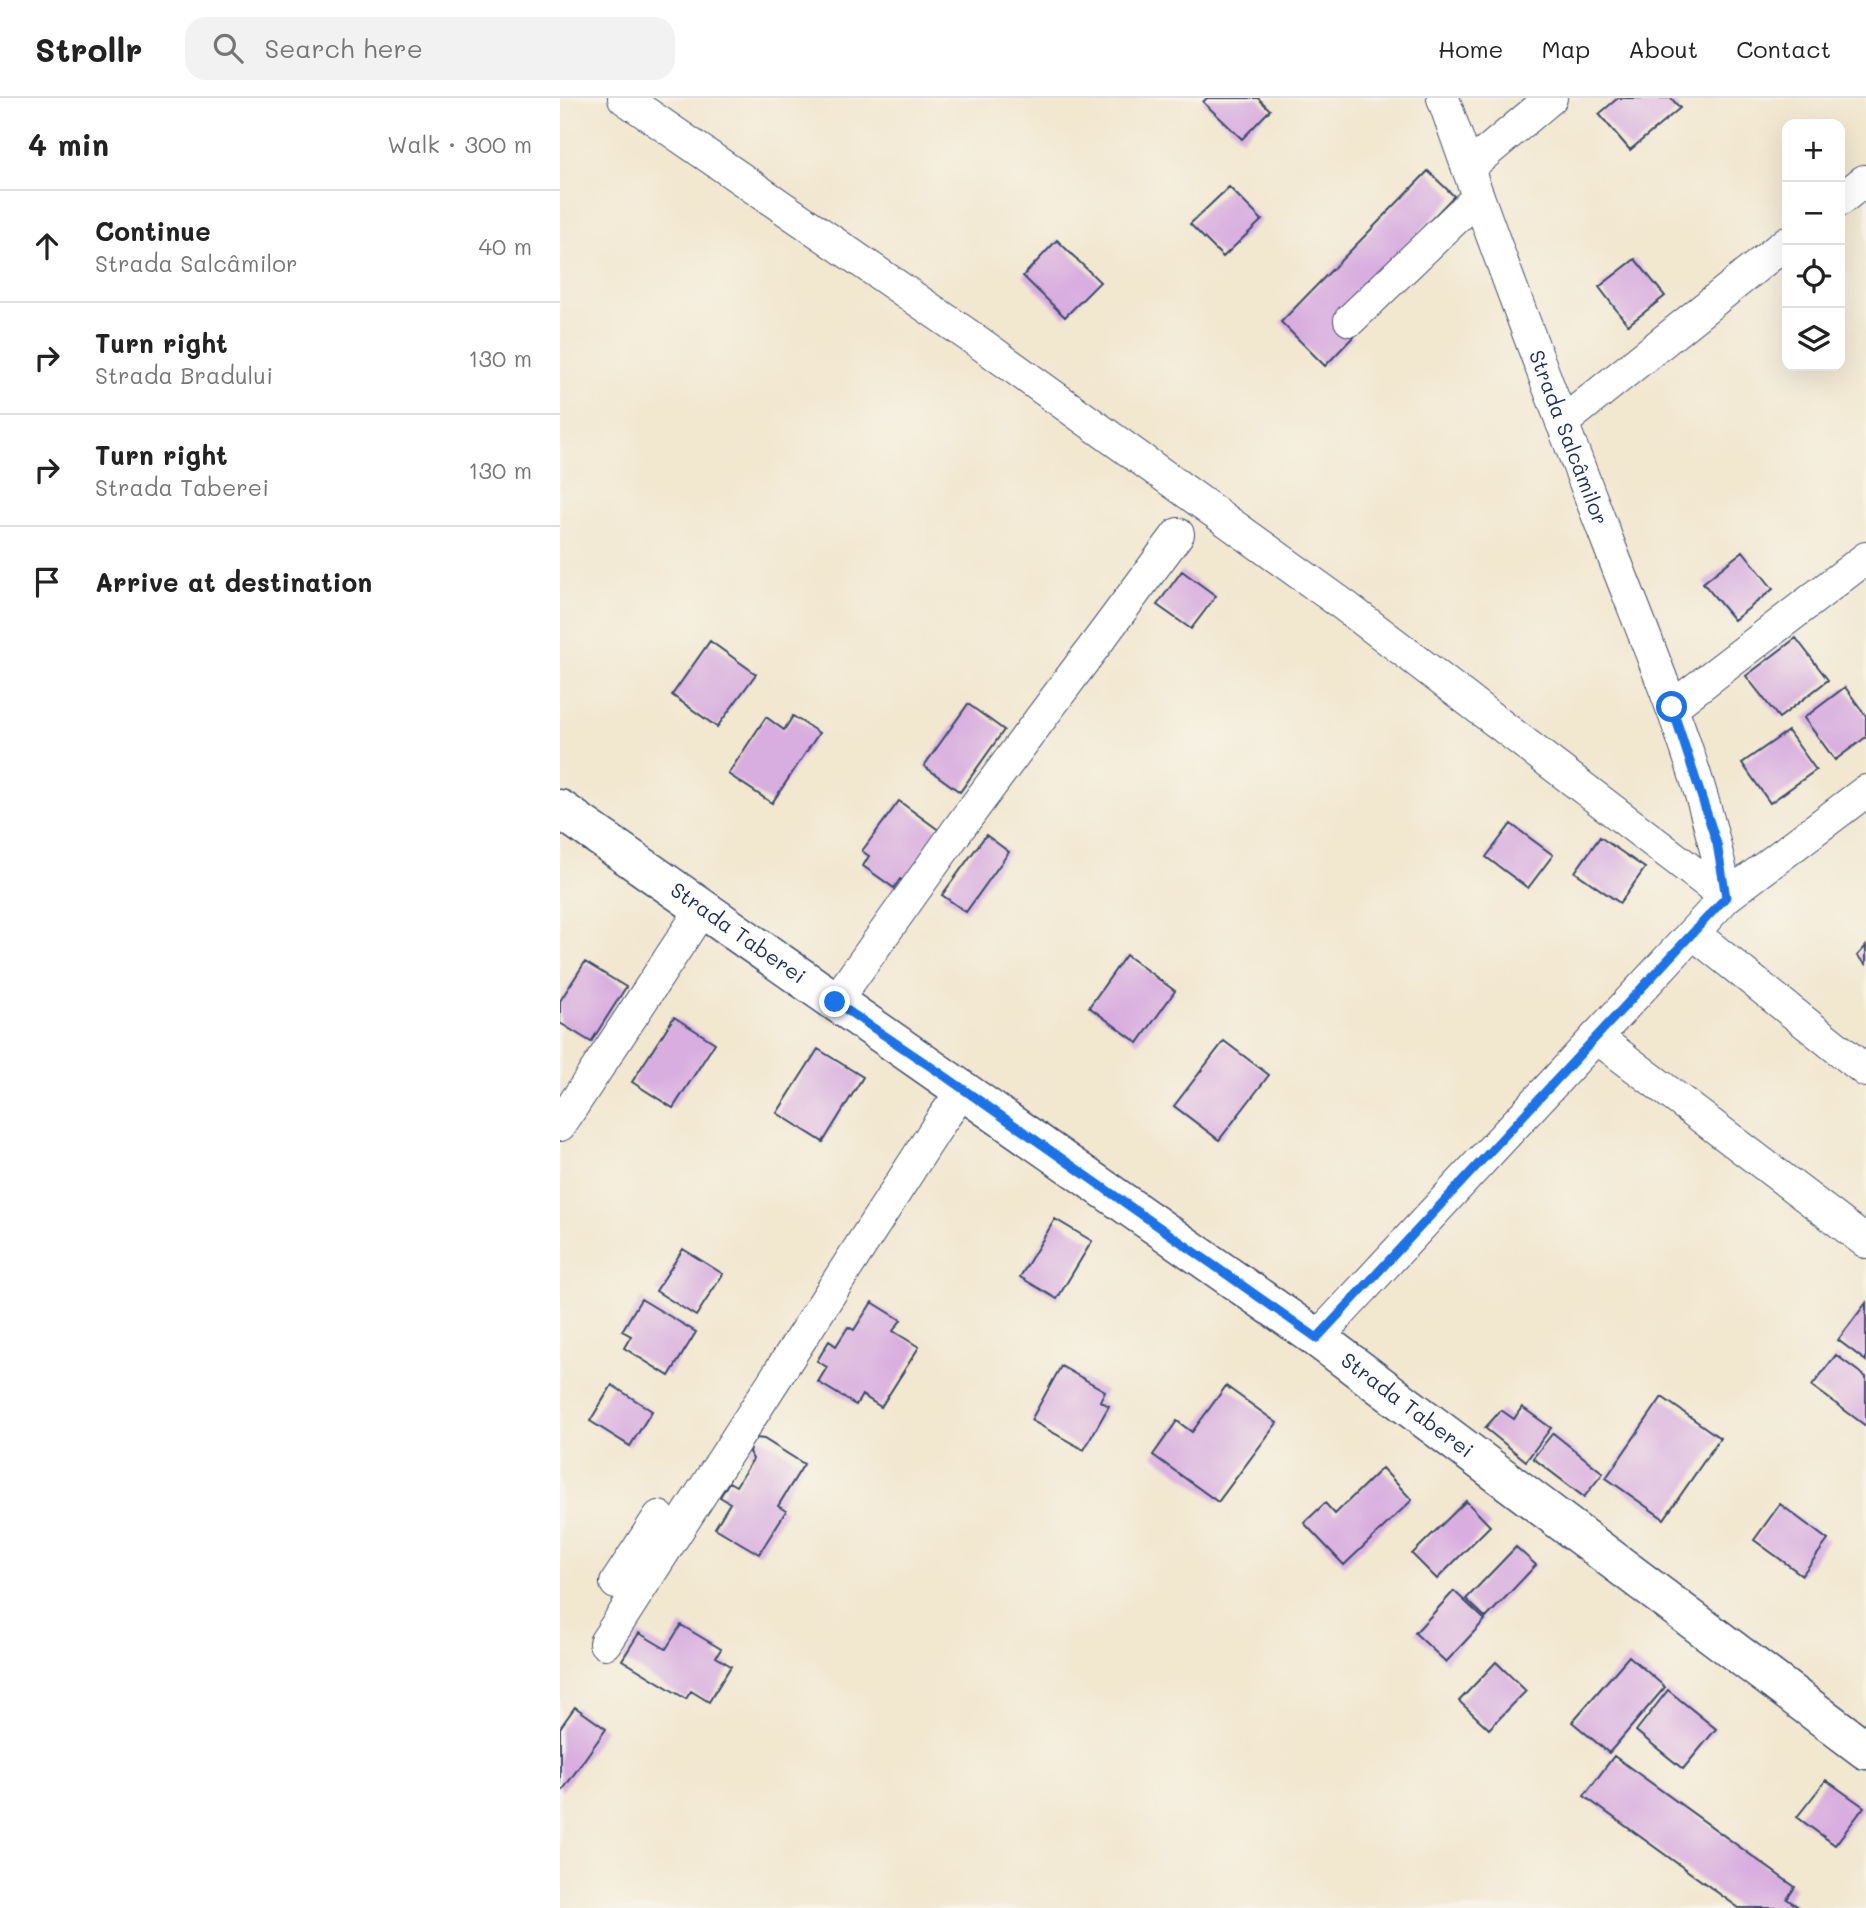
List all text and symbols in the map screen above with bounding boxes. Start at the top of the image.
search box [185,17,675,80]
text: Strollr [35,27,143,70]
icon: search [209,29,247,67]
text: Search here [265,31,423,65]
text: Home [1438,33,1503,64]
text: Map [1541,33,1590,64]
text: About [1628,33,1698,64]
text: Contact [1736,33,1831,64]
map controls [1782,119,1845,371]
button: + [1782,119,1845,182]
text: 4 min [28,124,109,164]
text: Walk · 300 m [387,129,532,159]
button: − [1782,182,1845,245]
text: Continue [95,214,211,248]
icon: ahead [28,227,66,265]
text: 40 m [479,231,532,261]
button: locate [1782,245,1845,308]
text: Strada Salcâmilor [95,248,297,278]
button: layers [1782,308,1845,371]
text: Turn right [95,326,228,360]
icon: right [28,339,66,377]
text: 130 m [468,343,532,373]
street label: Strada Salcâmilor [1524,346,1615,528]
text: Strada Bradului [95,360,273,390]
text: Turn right [95,438,228,472]
icon: right [28,451,66,489]
text: 130 m [468,455,532,485]
text: Strada Taberei [95,472,269,502]
icon: arrive [28,563,66,601]
text: Arrive at destination [95,565,372,599]
route start [1656,691,1687,722]
street label: Strada Taberei [666,875,812,989]
route end [819,986,850,1017]
street label: Strada Taberei [1336,1346,1480,1463]

